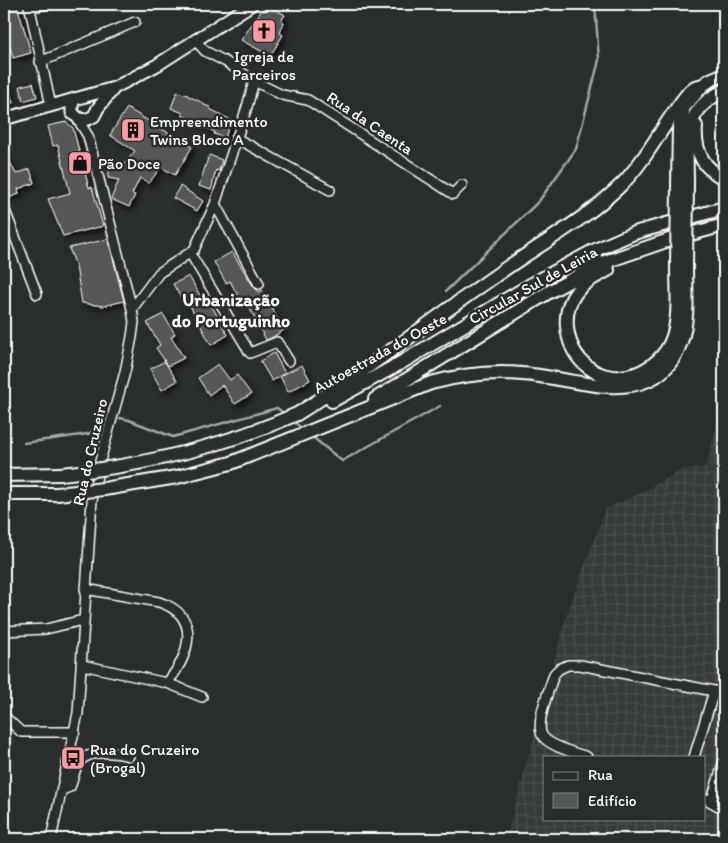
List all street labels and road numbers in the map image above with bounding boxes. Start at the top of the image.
street label: Rua da Caenta [323,87,417,159]
street label: Circular Sul de Leiria [465,241,601,328]
street label: Autoestrada do Oeste [310,309,450,397]
street label: Rua do Cruzeiro [68,397,112,507]

